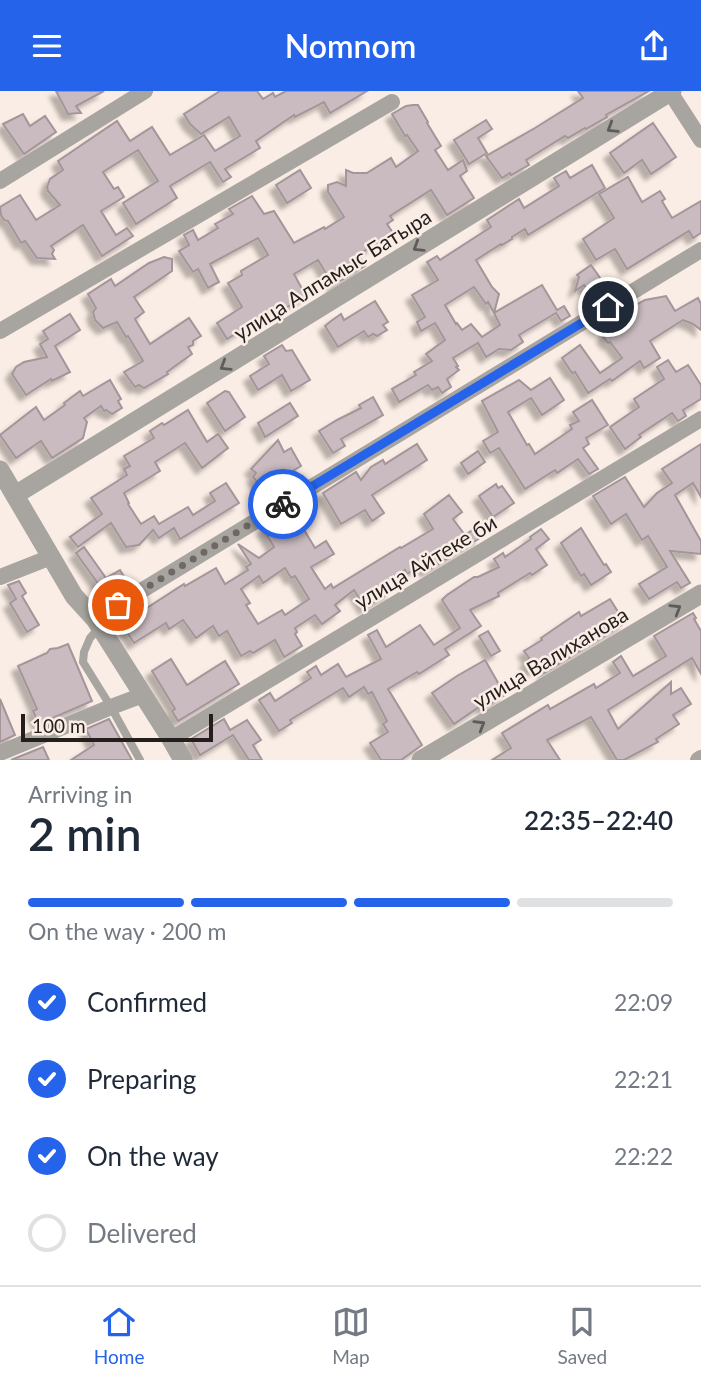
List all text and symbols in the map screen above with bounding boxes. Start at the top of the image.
text: Nomnom [285,26,416,65]
icon: menu [28,27,66,65]
icon: share [635,27,673,65]
one-way arrow [607,120,620,133]
street label: улица Алпамыс Батыра [229,203,435,345]
one-way arrow [413,239,426,252]
pin [578,277,638,337]
icon: home [589,288,627,326]
one-way arrow [219,358,232,371]
courier [248,469,318,539]
icon: bike [264,485,302,523]
street label: улица Айтеке би [349,509,501,613]
pin [88,575,148,635]
icon: bag [99,586,137,624]
street label: улица Валиханова [468,601,632,713]
one-way arrow [668,604,681,617]
scale bar [21,711,214,743]
text: 100 m [32,714,86,737]
one-way arrow [473,720,485,733]
text: Arriving in [28,780,132,808]
text: 22:35–22:40 [524,804,673,836]
text: 2 min [28,806,142,861]
text: On the way · 200 m [28,917,227,945]
icon: check [28,983,66,1021]
text: Confirmed [87,986,207,1018]
text: 22:09 [614,988,673,1016]
icon: check [28,1060,66,1098]
text: Preparing [87,1063,196,1095]
text: 22:21 [614,1065,673,1093]
icon: check [28,1137,66,1175]
text: On the way [87,1140,219,1172]
text: 22:22 [614,1142,673,1170]
text: Delivered [87,1217,197,1249]
tab: Home [94,1303,144,1368]
tab: Map [332,1303,370,1368]
tab: Saved [558,1303,607,1368]

